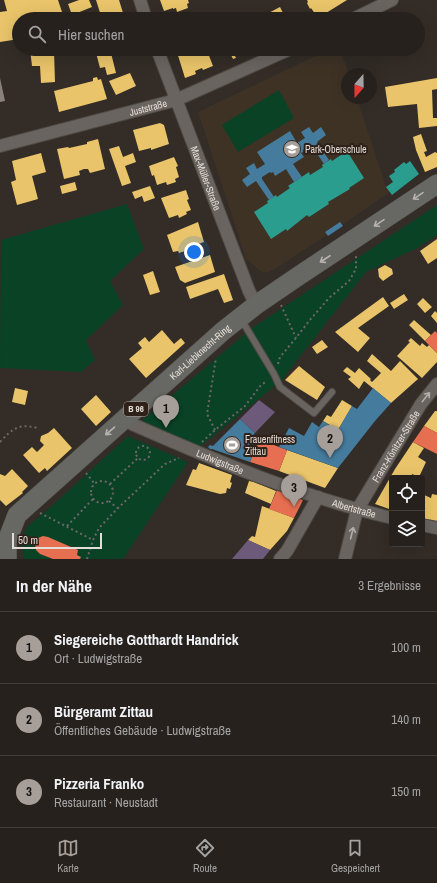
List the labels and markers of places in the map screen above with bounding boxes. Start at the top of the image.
school or university icon: Park-Oberschule [282,139,302,159]
place label: Park-Oberschule [305,143,367,156]
pin: 1 [153,395,179,428]
pin: 2 [317,425,343,458]
place label: Frauenfitness Zittau [245,433,295,458]
sports icon: Frauenfitness Zittau [222,435,242,455]
pin: 3 [281,474,307,507]

